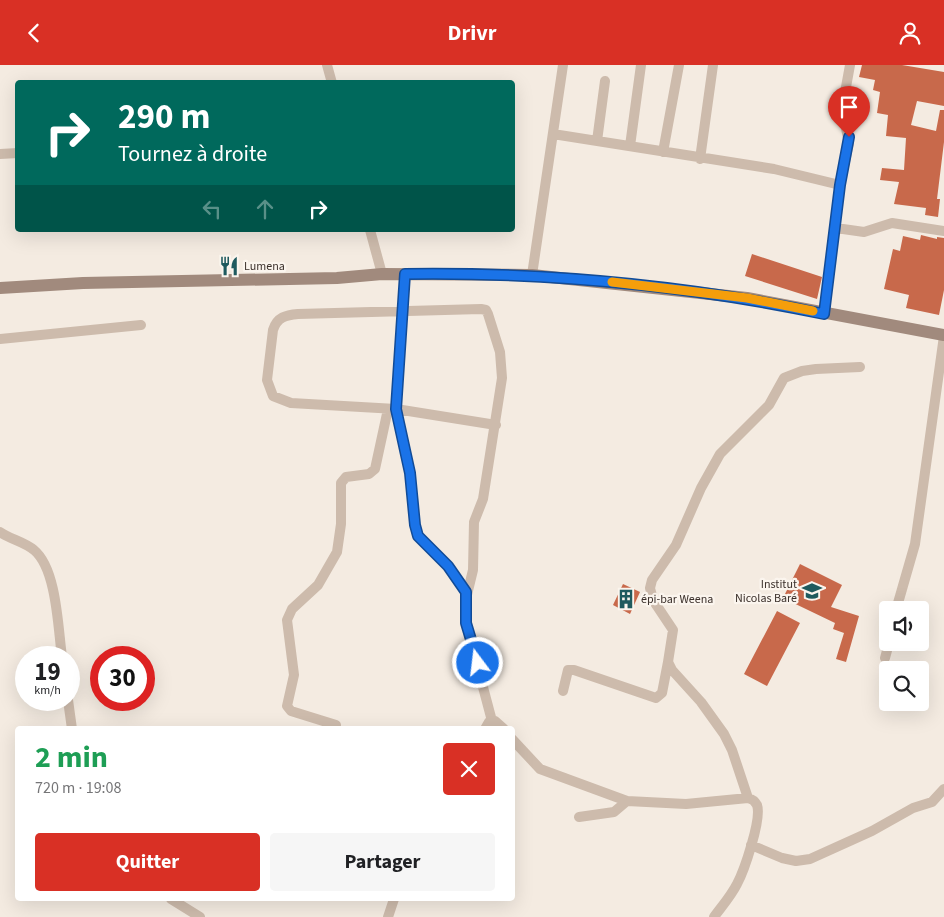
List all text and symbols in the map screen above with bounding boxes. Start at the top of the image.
text: Drivr [447,17,497,49]
icon: back [20,19,48,47]
icon: person [896,19,924,47]
pin [828,86,870,137]
text: 290 m [118,92,210,142]
icon: arrive [835,93,863,121]
icon: right [35,100,100,165]
text: Tournez à droite [118,138,267,170]
icon: left [198,195,226,223]
icon: ahead [251,195,279,223]
icon: right [304,195,332,223]
restaurant icon: Lumena [218,255,240,277]
place label: Lumena [244,258,285,275]
place label: Institut Nicolas Baré [735,576,797,607]
school or university icon: Institut Nicolas Baré [801,580,823,602]
building icon: épi-bar Weena [615,588,637,610]
place label: épi-bar Weena [641,591,713,608]
map controls [879,601,929,711]
button: sound [879,601,929,651]
position arrow [451,636,503,688]
speed limit sign: 30 [90,646,155,711]
text: 19 [34,654,61,690]
button: search [879,661,929,711]
text: km/h [34,682,61,699]
text: 2 min [35,736,108,779]
button: close [443,743,495,795]
text: 720 m · 19:08 [35,777,122,799]
button: Quitter [35,833,260,891]
button: Partager [270,833,495,891]

